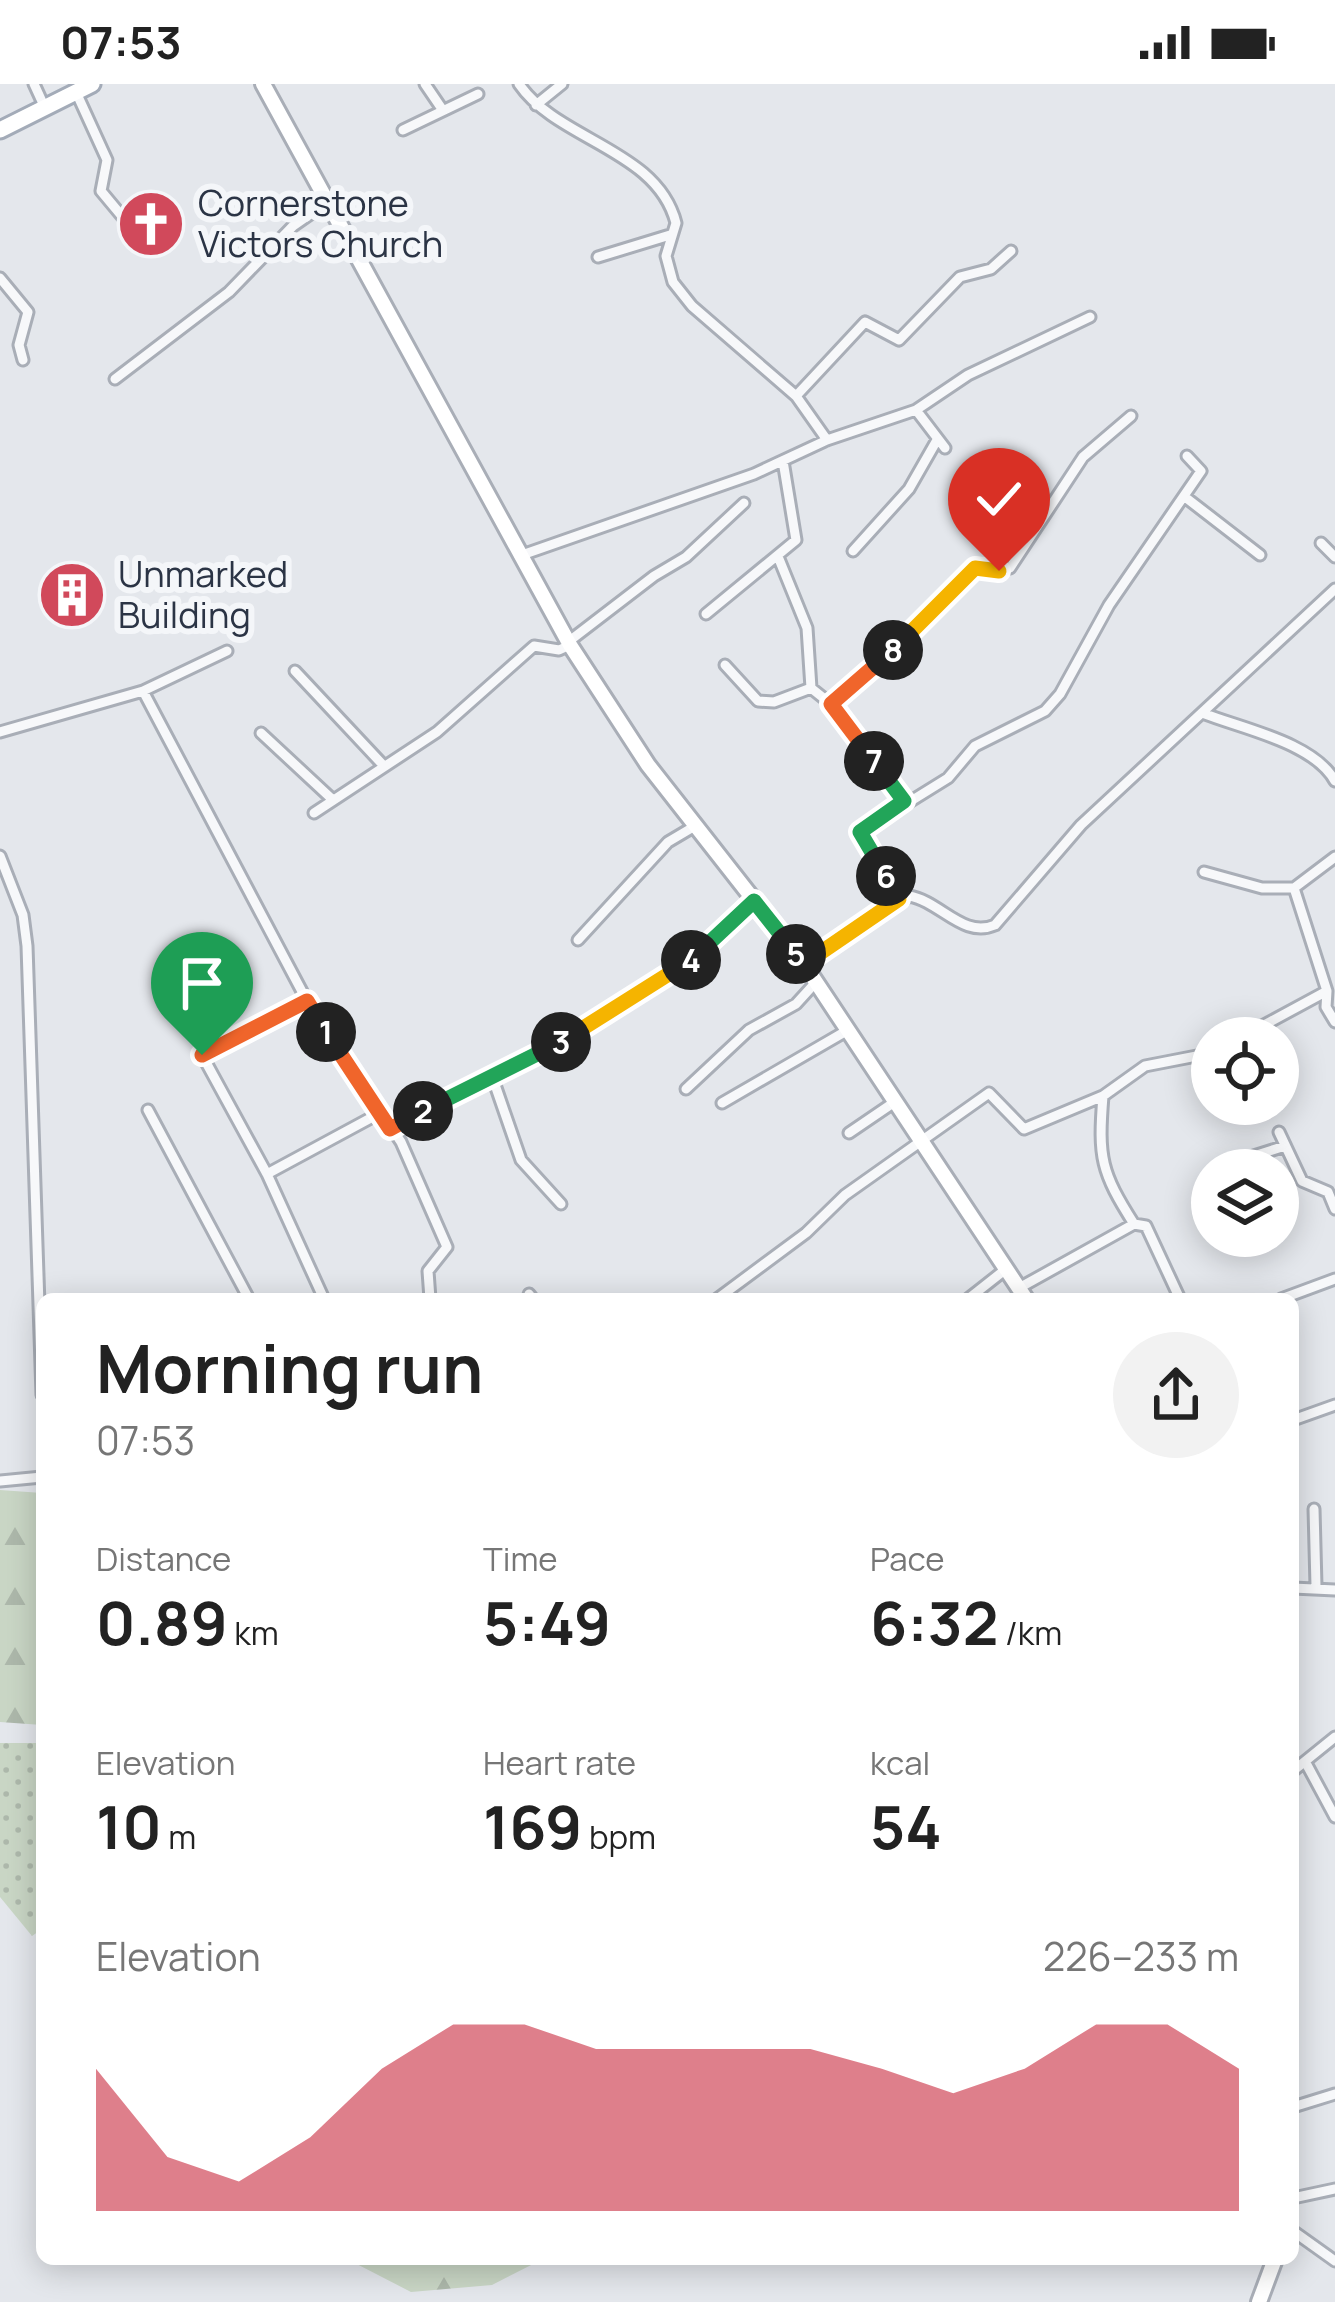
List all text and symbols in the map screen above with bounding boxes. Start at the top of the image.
text: 07:53 [60,11,182,73]
place label: Cornerstone Victors Church [198,178,443,268]
church icon: Cornerstone Victors Church [116,189,186,259]
pin [948,448,1050,571]
icon: check [966,466,1032,532]
place label: Unmarked Building [118,549,288,639]
building icon: Unmarked Building [37,560,107,630]
pin: 8 [863,620,923,680]
text: 8 [883,627,903,672]
pin: 7 [844,731,904,791]
text: 7 [865,738,883,783]
pin: 6 [856,846,916,906]
text: 6 [876,853,896,898]
pin: 5 [766,924,826,984]
pin: 4 [661,930,721,990]
text: 5 [786,931,806,976]
pin [151,932,253,1055]
text: 4 [681,937,701,982]
icon: arrive [169,950,235,1016]
pin: 1 [296,1002,356,1062]
text: 1 [319,1009,333,1054]
pin: 3 [531,1012,591,1072]
map controls [1191,1017,1299,1257]
button: locate [1191,1017,1299,1125]
text: 3 [551,1019,571,1064]
pin: 2 [393,1081,453,1141]
text: 2 [413,1088,433,1133]
button: layers [1191,1149,1299,1257]
text: Morning run [96,1323,483,1413]
button: share [1113,1332,1239,1458]
text: 07:53 [96,1413,195,1467]
text: Distance [96,1536,231,1581]
text: Time [483,1536,558,1581]
text: Pace [870,1536,945,1581]
text: 0.89 [96,1581,228,1663]
text: 5:49 [483,1581,611,1663]
text: 6:32 [870,1581,998,1663]
text: km [228,1610,279,1655]
text: /km [998,1610,1062,1655]
text: Elevation [96,1740,235,1785]
text: Heart rate [483,1740,636,1785]
text: kcal [870,1740,930,1785]
text: 10 [96,1785,162,1867]
text: 169 [483,1785,582,1867]
text: 54 [870,1785,942,1867]
text: m [162,1814,196,1859]
text: bpm [582,1814,656,1859]
text: Elevation [96,1929,261,1983]
text: 226–233 m [1043,1929,1239,1983]

